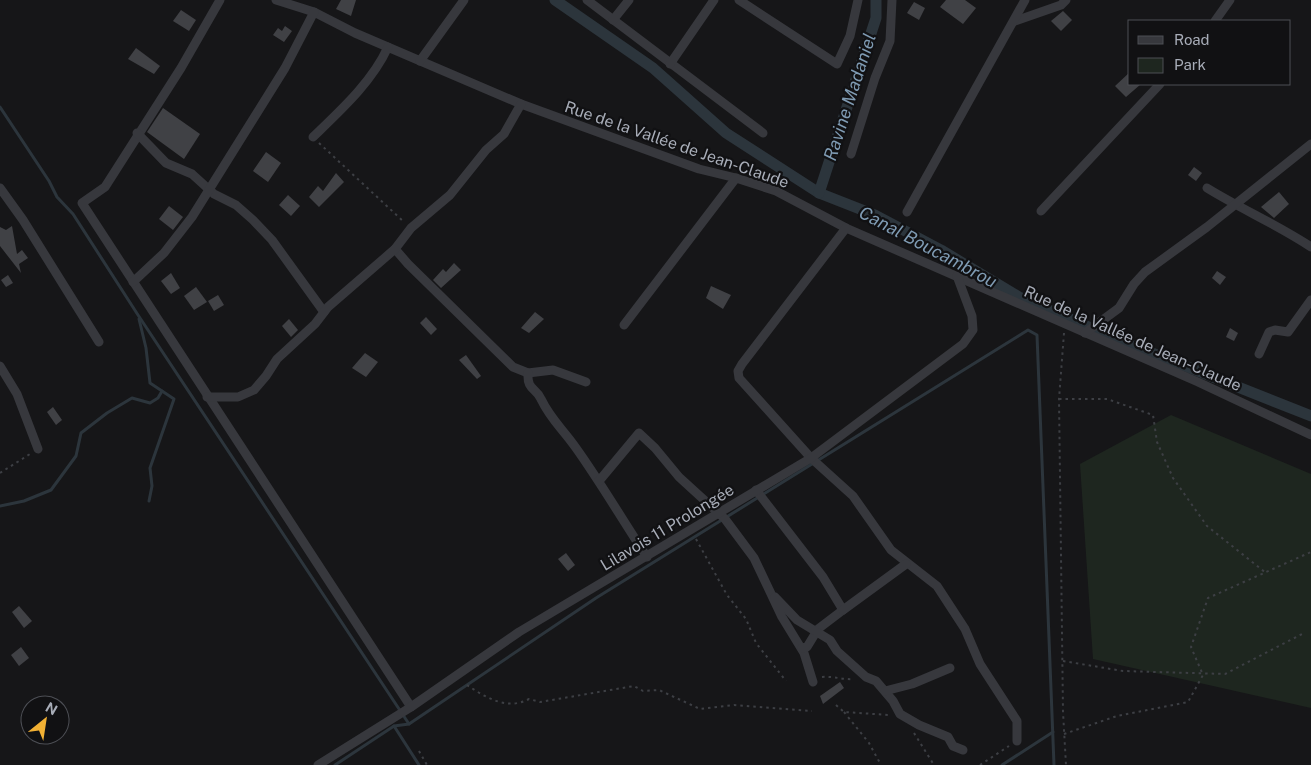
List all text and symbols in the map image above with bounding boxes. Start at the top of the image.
legend [1128,20,1291,85]
water label: Ravine Madaniel [819,31,880,163]
text: Road [1174,31,1210,48]
text: Park [1174,56,1206,73]
street label: Rue de la Vallée de Jean-Claude [562,97,792,192]
water label: Canal Boucambrou [856,201,1001,292]
street label: Rue de la Vallée de Jean-Claude [1021,282,1244,395]
street label: Lilavois 11 Prolongée [597,480,737,575]
north arrow [20,695,70,745]
text: N [43,699,60,718]

